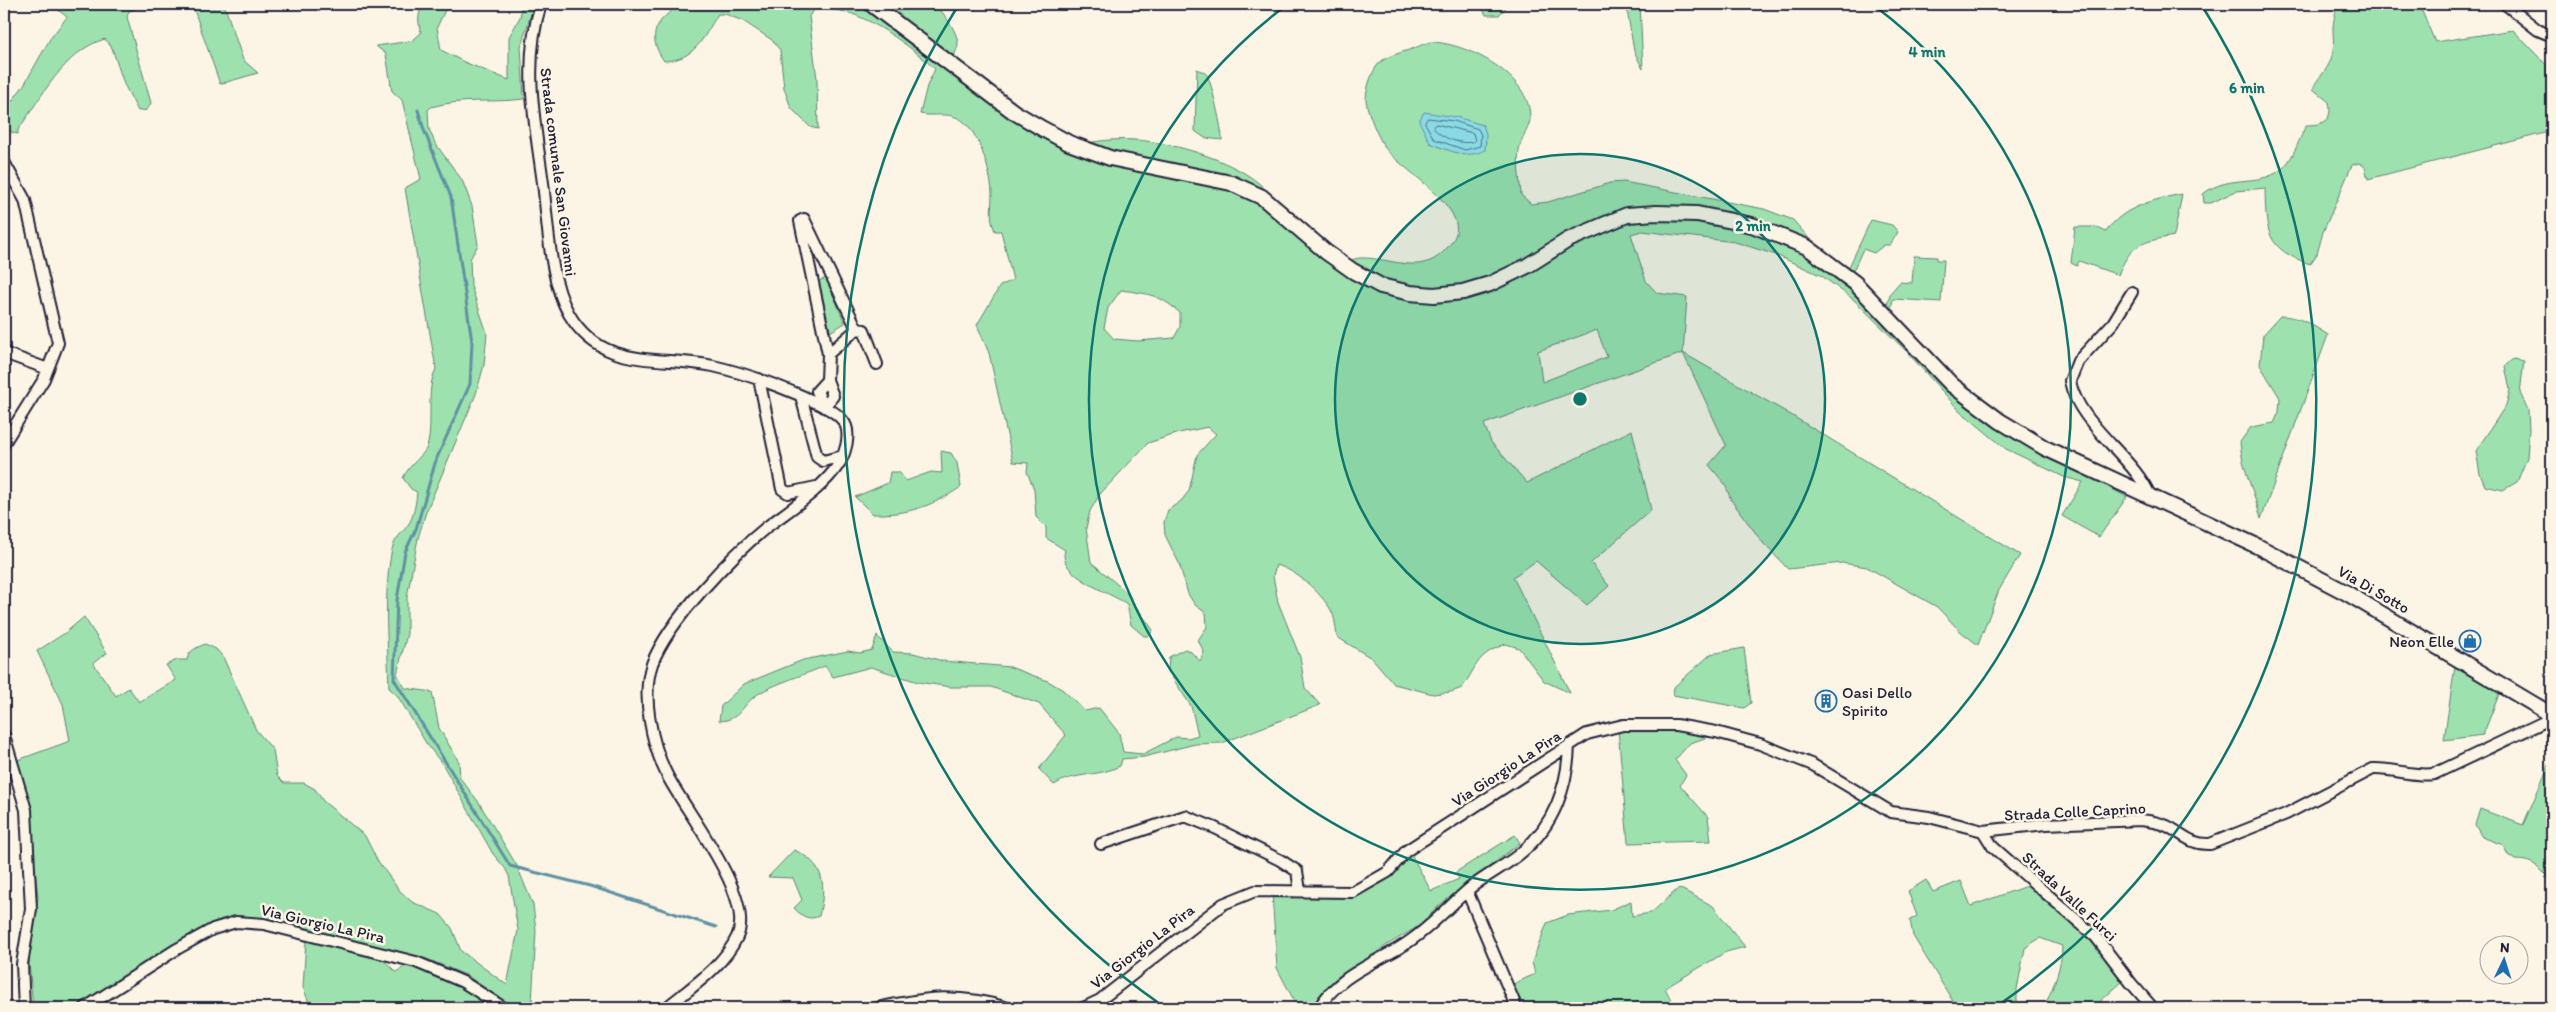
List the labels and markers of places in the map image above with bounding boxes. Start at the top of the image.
centre of rings [1571,390,1589,408]
shop icon: Neon Elle [2458,629,2482,653]
place label: Neon Elle [2389,632,2454,651]
place label: Oasi Dello Spirito [1842,683,1912,720]
building icon: Oasi Dello Spirito [1814,689,1838,713]

